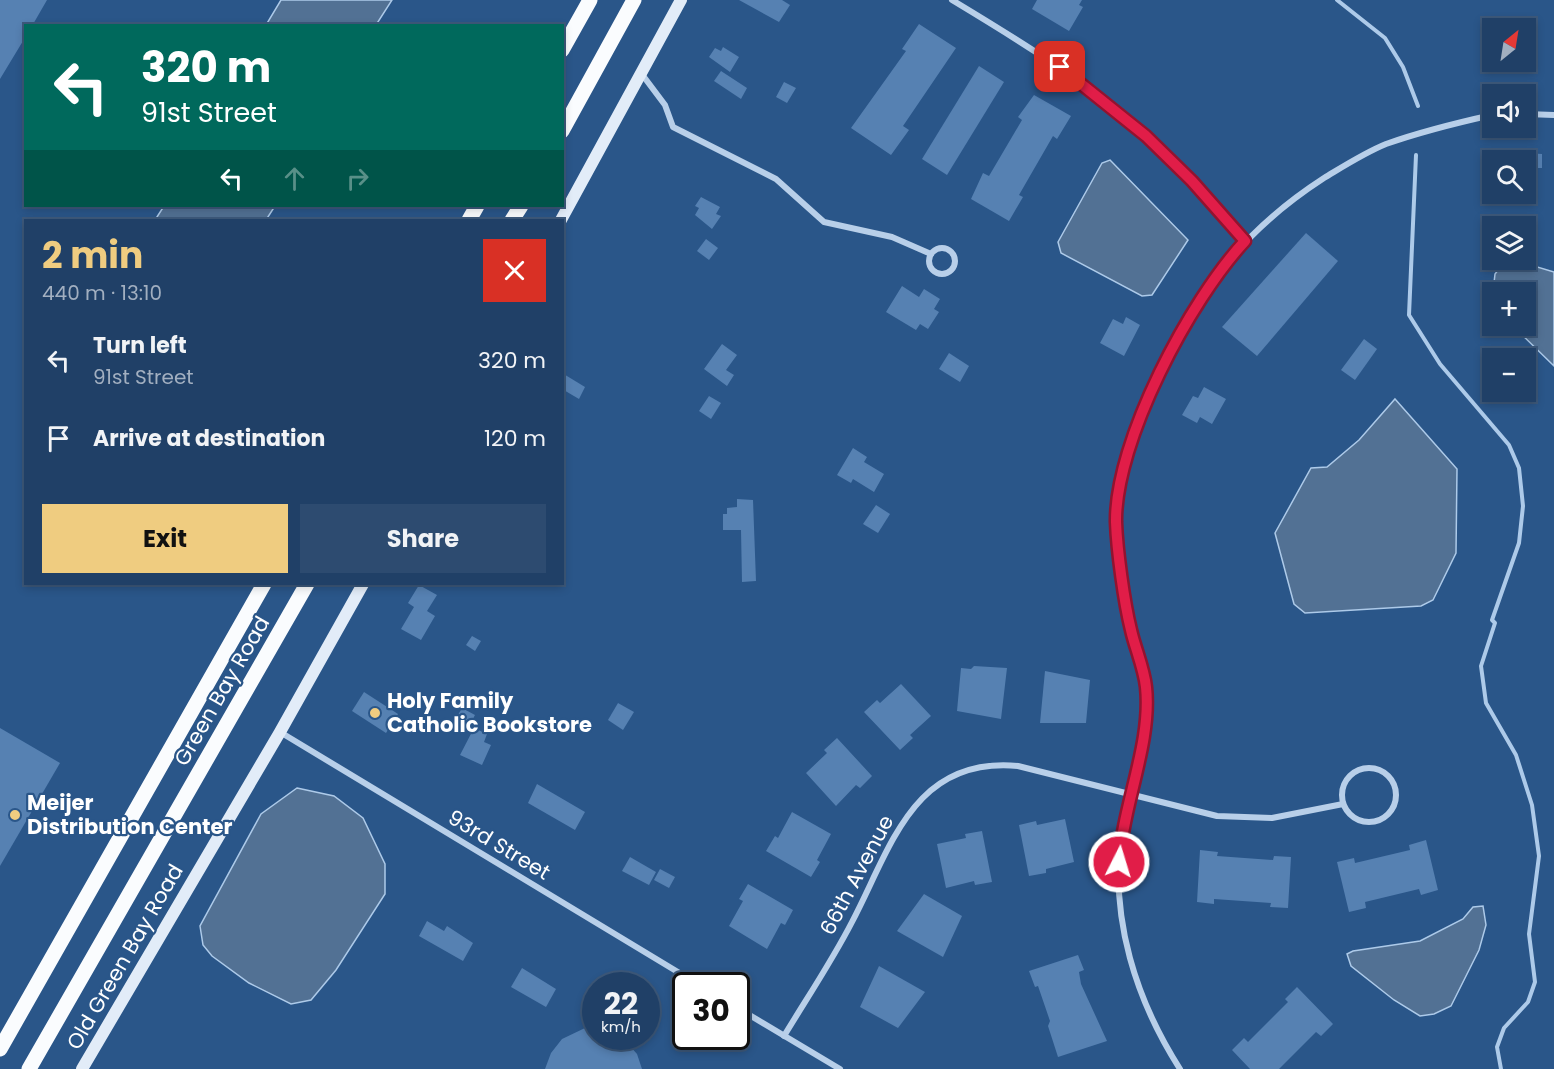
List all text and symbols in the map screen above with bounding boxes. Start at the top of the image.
north arrow [1482,18,1536,72]
map controls [1482,18,1536,402]
text: 320 m [141,38,271,97]
pin [1034,41,1085,92]
icon: left [42,48,120,126]
icon: arrive [1043,50,1076,83]
button: sound [1482,84,1536,138]
text: 91st Street [141,94,277,131]
button: search [1482,150,1536,204]
icon: left [215,162,248,195]
icon: ahead [278,162,311,195]
icon: right [341,162,374,195]
button: layers [1482,216,1536,270]
text: 2 min [42,230,143,281]
button: close [483,239,546,302]
text: 440 m · 13:10 [42,279,162,307]
button: + [1482,282,1536,336]
text: Turn left [93,330,187,361]
icon: left [42,344,75,377]
text: 320 m [478,345,546,376]
button: − [1482,348,1536,402]
text: 91st Street [93,363,194,391]
icon: arrive [42,422,75,455]
text: Arrive at destination [93,423,325,454]
text: 120 m [484,423,546,454]
button: Exit [42,504,288,573]
button: Share [300,504,546,573]
street label: Green Bay Road [167,611,276,771]
place label: Holy Family Catholic Bookstore [387,686,592,739]
marker: Holy Family Catholic Bookstore [368,706,382,720]
place label: Meijer Distribution Center [27,788,233,841]
street label: 93rd Street [443,803,556,887]
marker: Meijer Distribution Center [8,808,22,822]
street label: 66th Avenue [813,810,900,940]
position arrow [1087,830,1151,894]
street label: Old Green Bay Road [60,859,190,1055]
speed limit sign: 30 [672,972,750,1050]
text: 22 [604,982,638,1025]
text: km/h [601,1016,641,1037]

